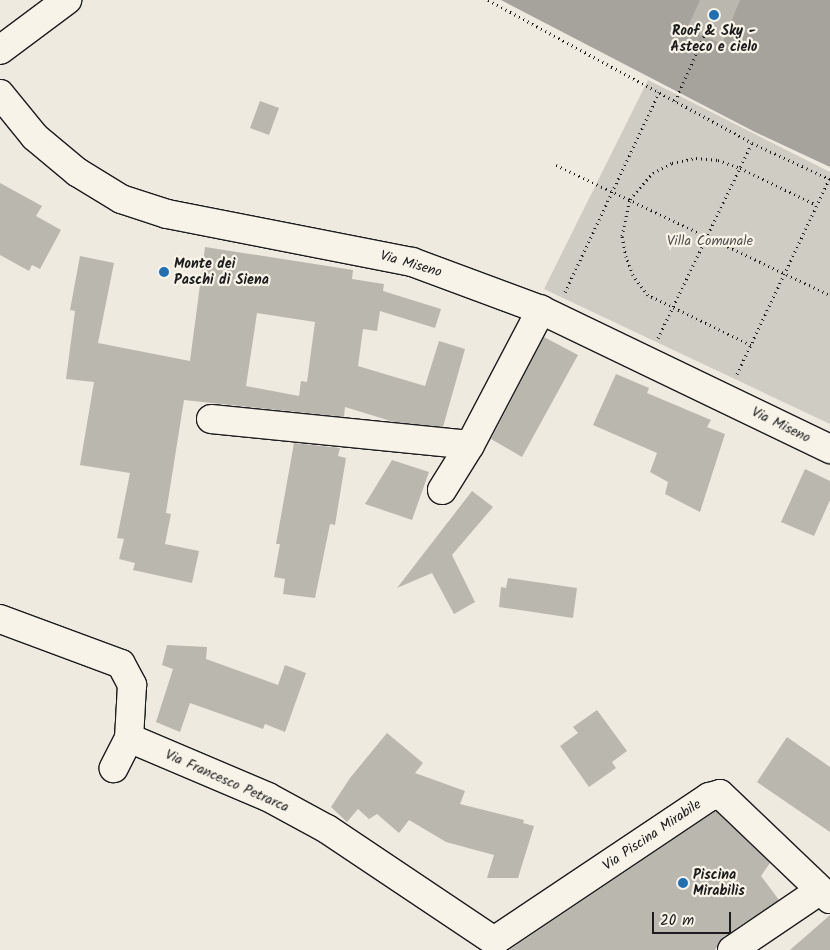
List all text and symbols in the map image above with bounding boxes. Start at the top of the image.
marker: Roof & Sky - Asteco e cielo [708,9,720,21]
place label: Roof & Sky - Asteco e cielo [671,23,757,56]
park label: Villa Comunale [667,233,753,249]
street label: Via Miseno [378,247,444,281]
place label: Monte dei Paschi di Siena [174,256,269,288]
marker: Monte dei Paschi di Siena [158,266,170,278]
street label: Via Miseno [749,404,813,446]
street label: Via Francesco Petrarca [163,746,291,816]
street label: Via Piscina Mirabile [600,796,704,874]
place label: Piscina Mirabilis [693,867,745,900]
marker: Piscina Mirabilis [677,877,689,889]
scale bar [655,902,734,934]
text: 20 m [660,909,694,933]

